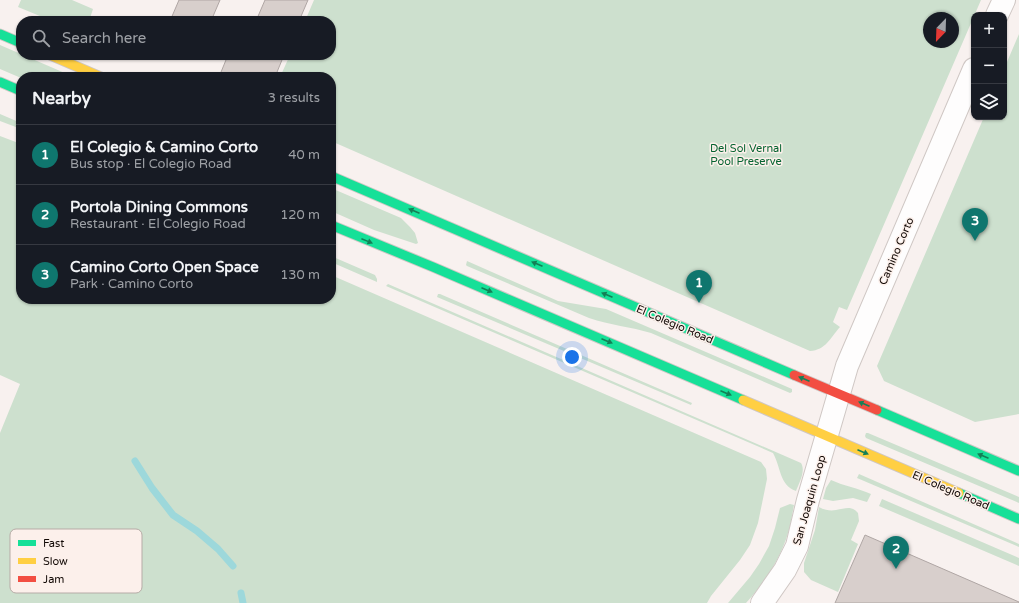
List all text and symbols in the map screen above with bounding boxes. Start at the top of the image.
north arrow [923,12,959,48]
map controls [971,12,1007,120]
button: + [971,12,1007,48]
search box [16,16,336,60]
icon: search [30,27,52,49]
text: Search here [62,29,146,47]
button: − [971,48,1007,84]
button: layers [971,84,1007,120]
text: Nearby [32,88,91,109]
text: 3 results [268,90,320,106]
text: El Colegio & Camino Corto [70,138,258,156]
park label: Del Sol Vernal Pool Preserve [710,142,782,168]
text: 1 [41,147,49,163]
text: 40 m [288,147,320,163]
text: Bus stop · El Colegio Road [70,156,231,172]
text: Portola Dining Commons [70,198,248,216]
text: 2 [41,207,49,223]
text: 120 m [280,207,320,223]
one-way arrow [408,208,420,214]
pin: 3 [962,208,988,241]
street label: Camino Corto [876,215,917,287]
text: Restaurant · El Colegio Road [70,216,246,232]
one-way arrow [361,238,373,244]
text: Camino Corto Open Space [70,258,259,276]
one-way arrow [531,261,543,267]
text: 3 [41,267,49,283]
text: 130 m [280,267,320,283]
pin: 1 [686,270,712,303]
text: Park · Camino Corto [70,276,193,292]
one-way arrow [482,287,493,293]
one-way arrow [601,291,613,298]
street label: El Colegio Road [634,302,715,347]
one-way arrow [601,338,612,344]
your location [562,347,582,367]
one-way arrow [797,375,809,381]
one-way arrow [720,389,732,396]
one-way arrow [857,401,869,407]
one-way arrow [857,449,869,455]
one-way arrow [978,453,989,459]
street label: San Joaquin Loop [790,454,829,547]
street label: El Colegio Road [910,468,991,513]
legend [10,529,142,593]
pin: 2 [883,536,909,569]
text: Fast [43,537,64,550]
text: Slow [43,555,68,568]
text: Jam [43,573,64,586]

